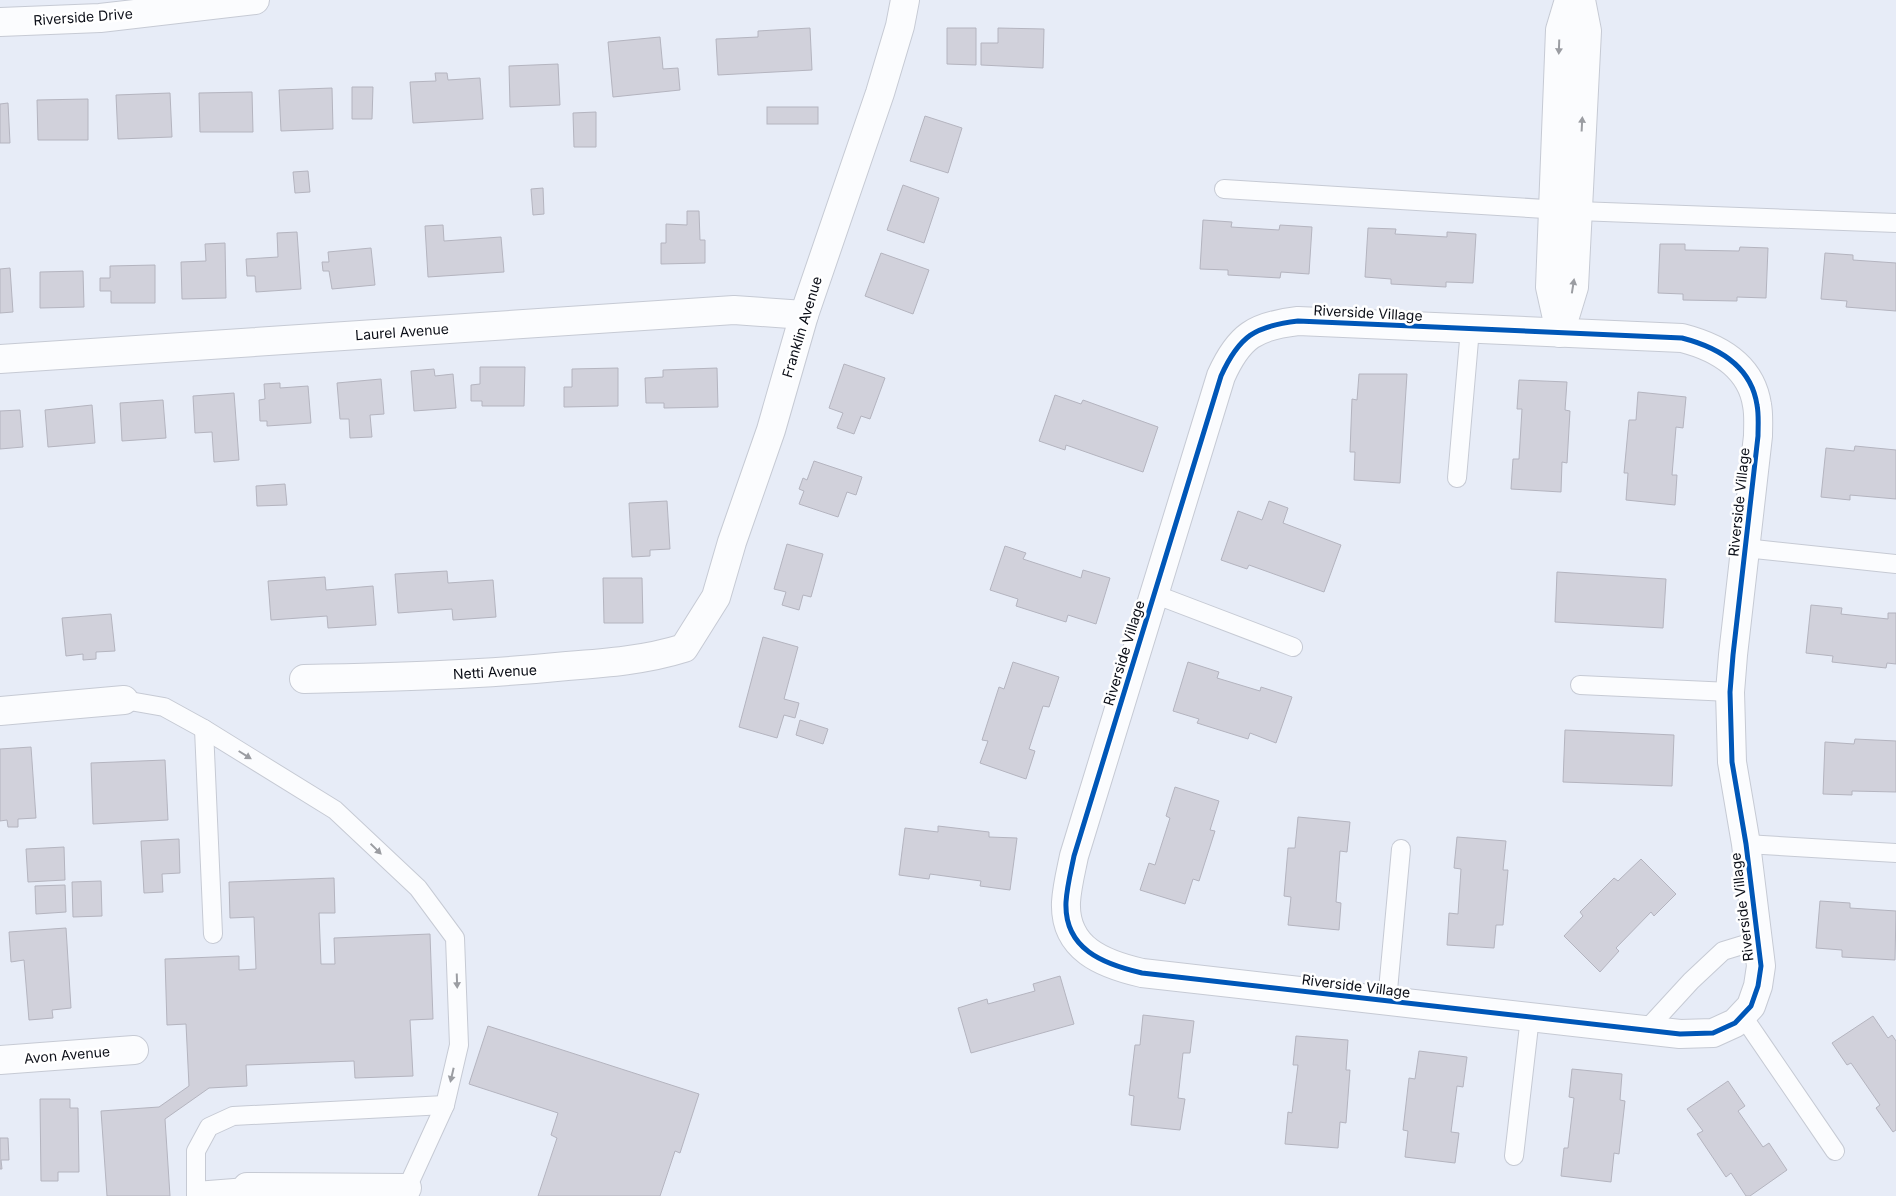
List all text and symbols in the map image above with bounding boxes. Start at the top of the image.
street label: Riverside Drive [33,5,133,28]
one-way arrow [1555,40,1563,56]
one-way arrow [1579,116,1587,132]
street label: Franklin Avenue [778,274,825,380]
one-way arrow [1569,278,1577,294]
street label: Riverside Village [1313,301,1423,324]
street label: Laurel Avenue [355,320,449,343]
street label: Riverside Village [1724,447,1753,557]
street label: Riverside Village [1099,598,1148,708]
street label: Netti Avenue [453,661,537,682]
one-way arrow [239,750,252,759]
one-way arrow [370,843,382,855]
street label: Riverside Village [1726,852,1757,962]
street label: Riverside Village [1301,970,1411,1001]
one-way arrow [453,974,461,990]
street label: Avon Avenue [23,1042,111,1067]
one-way arrow [448,1068,456,1083]

